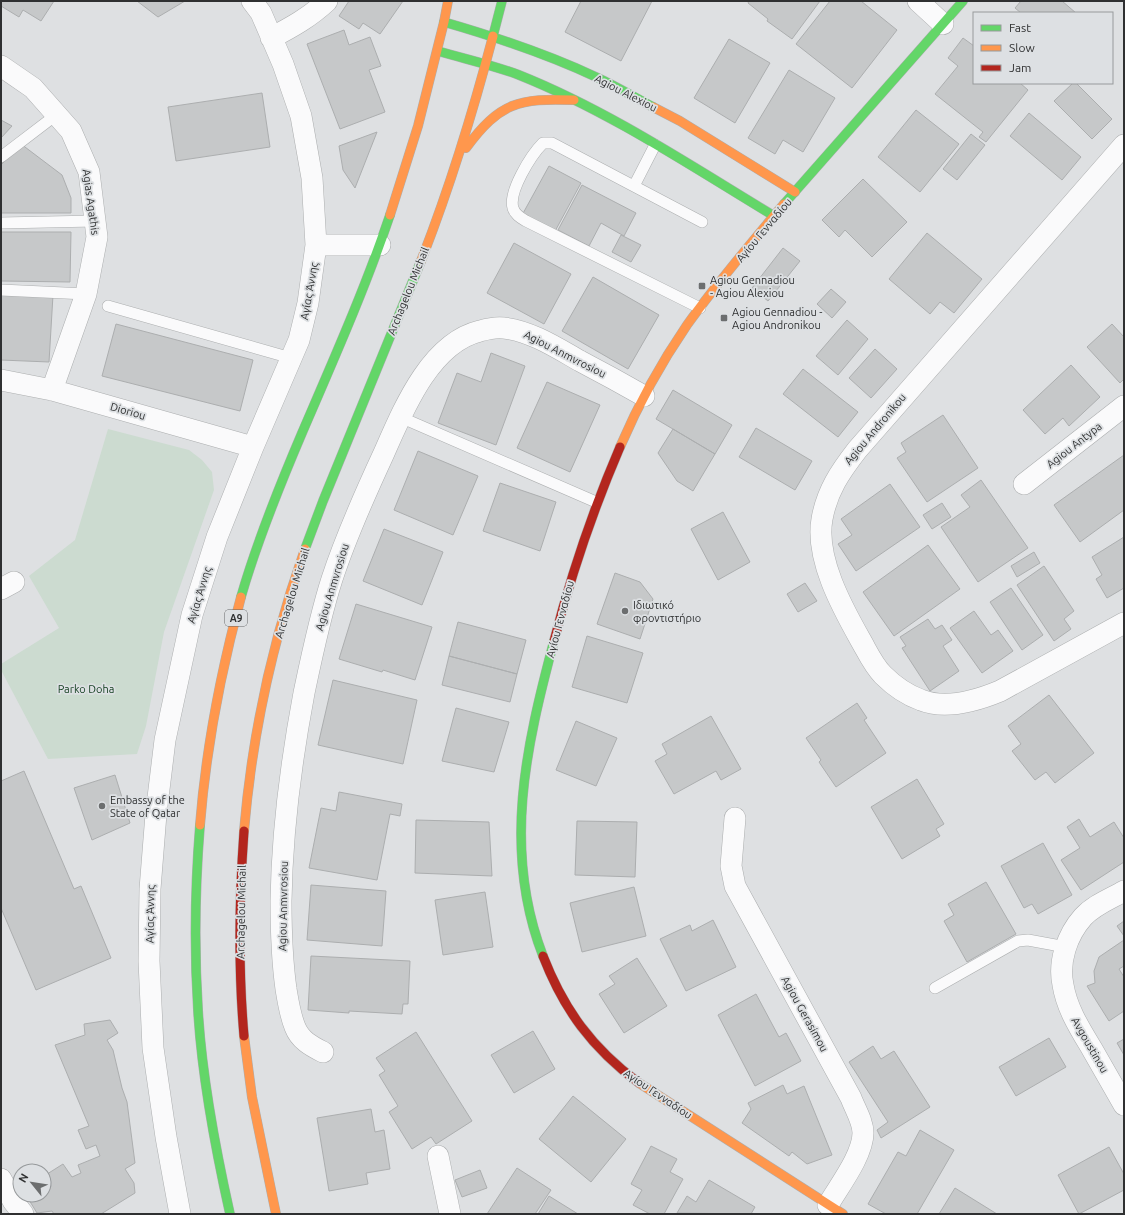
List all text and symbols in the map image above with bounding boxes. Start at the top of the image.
legend [973,12,1113,84]
text: Fast [1009,21,1031,34]
text: Slow [1009,41,1035,54]
text: Jam [1009,61,1031,74]
street label: Agiou Alexiou [593,72,659,114]
street label: Agias Agathis [80,168,102,236]
street label: Αγίου Γενναδίου [734,196,794,264]
street label: Archagelou Michail [385,245,431,337]
street label: Αγίας Άννης [298,261,321,321]
place label: Agiou Gennadiou - Agiou Alexiou [710,274,795,299]
marker: Agiou Gennadiou - Agiou Alexiou [697,281,707,291]
place label: Agiou Gennadiou - Agiou Andronikou [732,306,822,331]
marker: Agiou Gennadiou - Agiou Andronikou [719,313,729,323]
street label: Agiou Anmvrosiou [522,328,608,380]
street label: Agiou Andronikou [842,391,908,467]
street label: Dioriou [109,400,147,422]
street label: Agiou Antypa [1044,420,1104,470]
street label: Agiou Anmvrosiou [313,542,351,632]
street label: Archagelou Michail [273,546,311,640]
street label: Αγίας Άννης [185,565,214,625]
street label: Αγίου Γενναδίου [544,579,576,659]
place label: Ιδιωτικό φροντιστήριο [633,599,701,624]
marker: Ιδιωτικό φροντιστήριο [620,606,630,616]
road number: A9 [225,610,247,626]
park label: Parko Doha [58,683,114,695]
place label: Embassy of the State of Qatar [110,794,185,819]
marker: Embassy of the State of Qatar [97,801,107,811]
street label: Agiou Anmvrosiou [276,861,290,951]
street label: Archagelou Michail [234,865,248,959]
street label: Αγίας Άννης [143,885,158,943]
street label: Agiou Gerasimou [779,974,831,1054]
street label: Avgoustinou [1069,1015,1111,1075]
street label: Αγίου Γενναδίου [622,1067,694,1121]
north arrow [12,1163,52,1203]
text: N [16,1171,31,1185]

